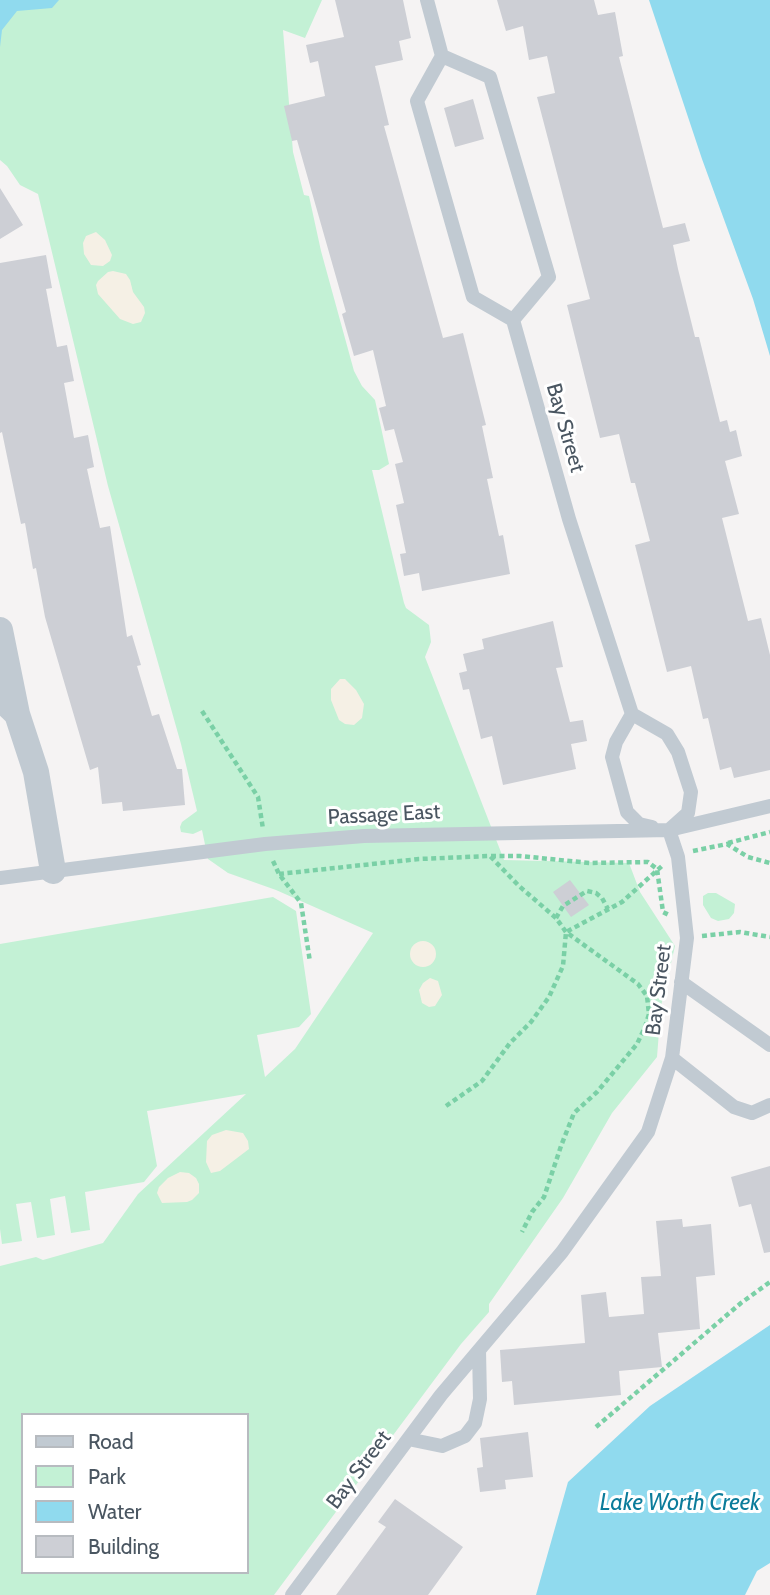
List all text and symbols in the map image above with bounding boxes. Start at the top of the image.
street label: Bay Street [540,381,590,475]
street label: Passage East [327,799,441,831]
street label: Bay Street [641,943,677,1037]
legend [21,1413,248,1574]
street label: Bay Street [321,1426,397,1514]
text: Road [88,1429,134,1454]
text: Park [88,1464,126,1489]
water label: Lake Worth Creek [600,1489,760,1517]
text: Water [88,1499,141,1524]
text: Building [88,1534,159,1559]

